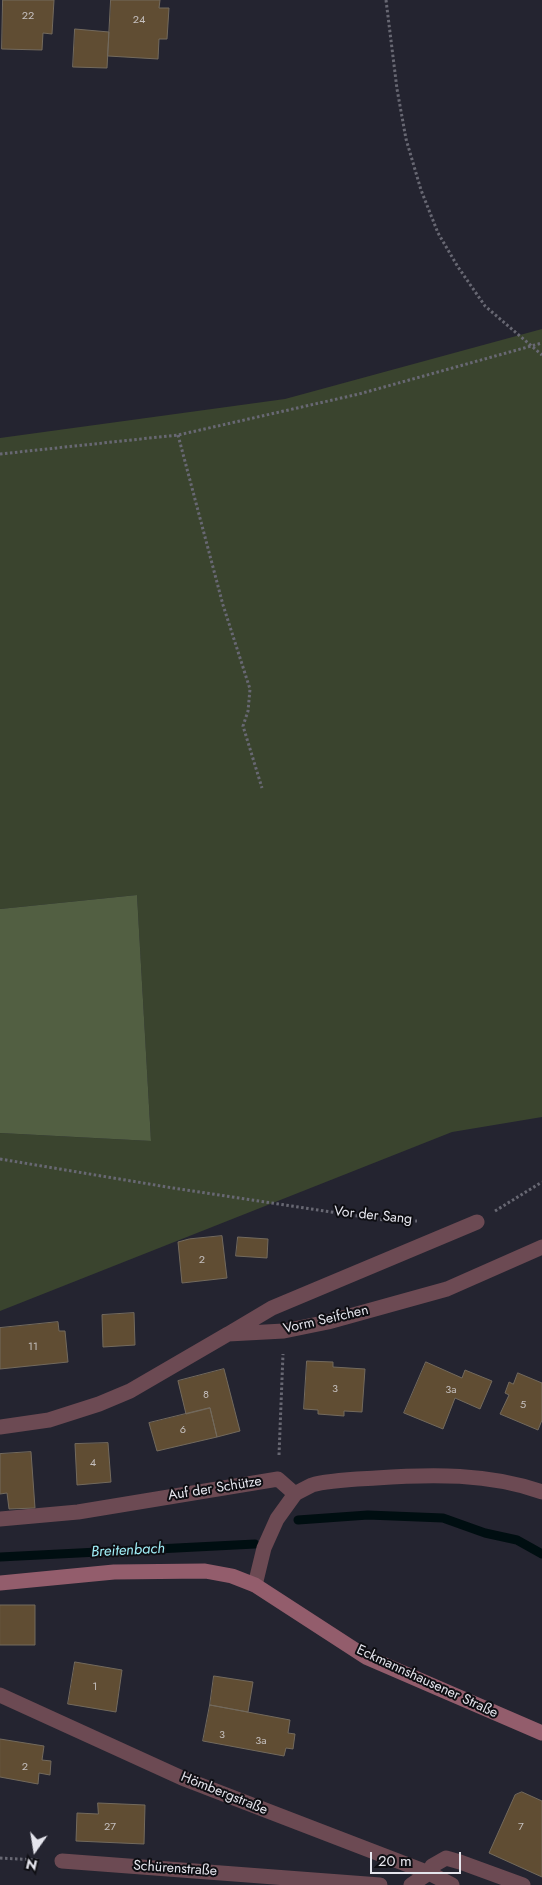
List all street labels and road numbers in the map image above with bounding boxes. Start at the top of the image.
street label: Vor der Sang [333,1204,413,1228]
street label: Vorm Seifchen [282,1302,370,1338]
street label: Auf der Schütze [167,1473,263,1505]
street label: Eckmannshausener Straße [354,1642,500,1722]
street label: Hömbergstraße [178,1769,270,1819]
street label: Schürenstraße [133,1858,217,1880]

